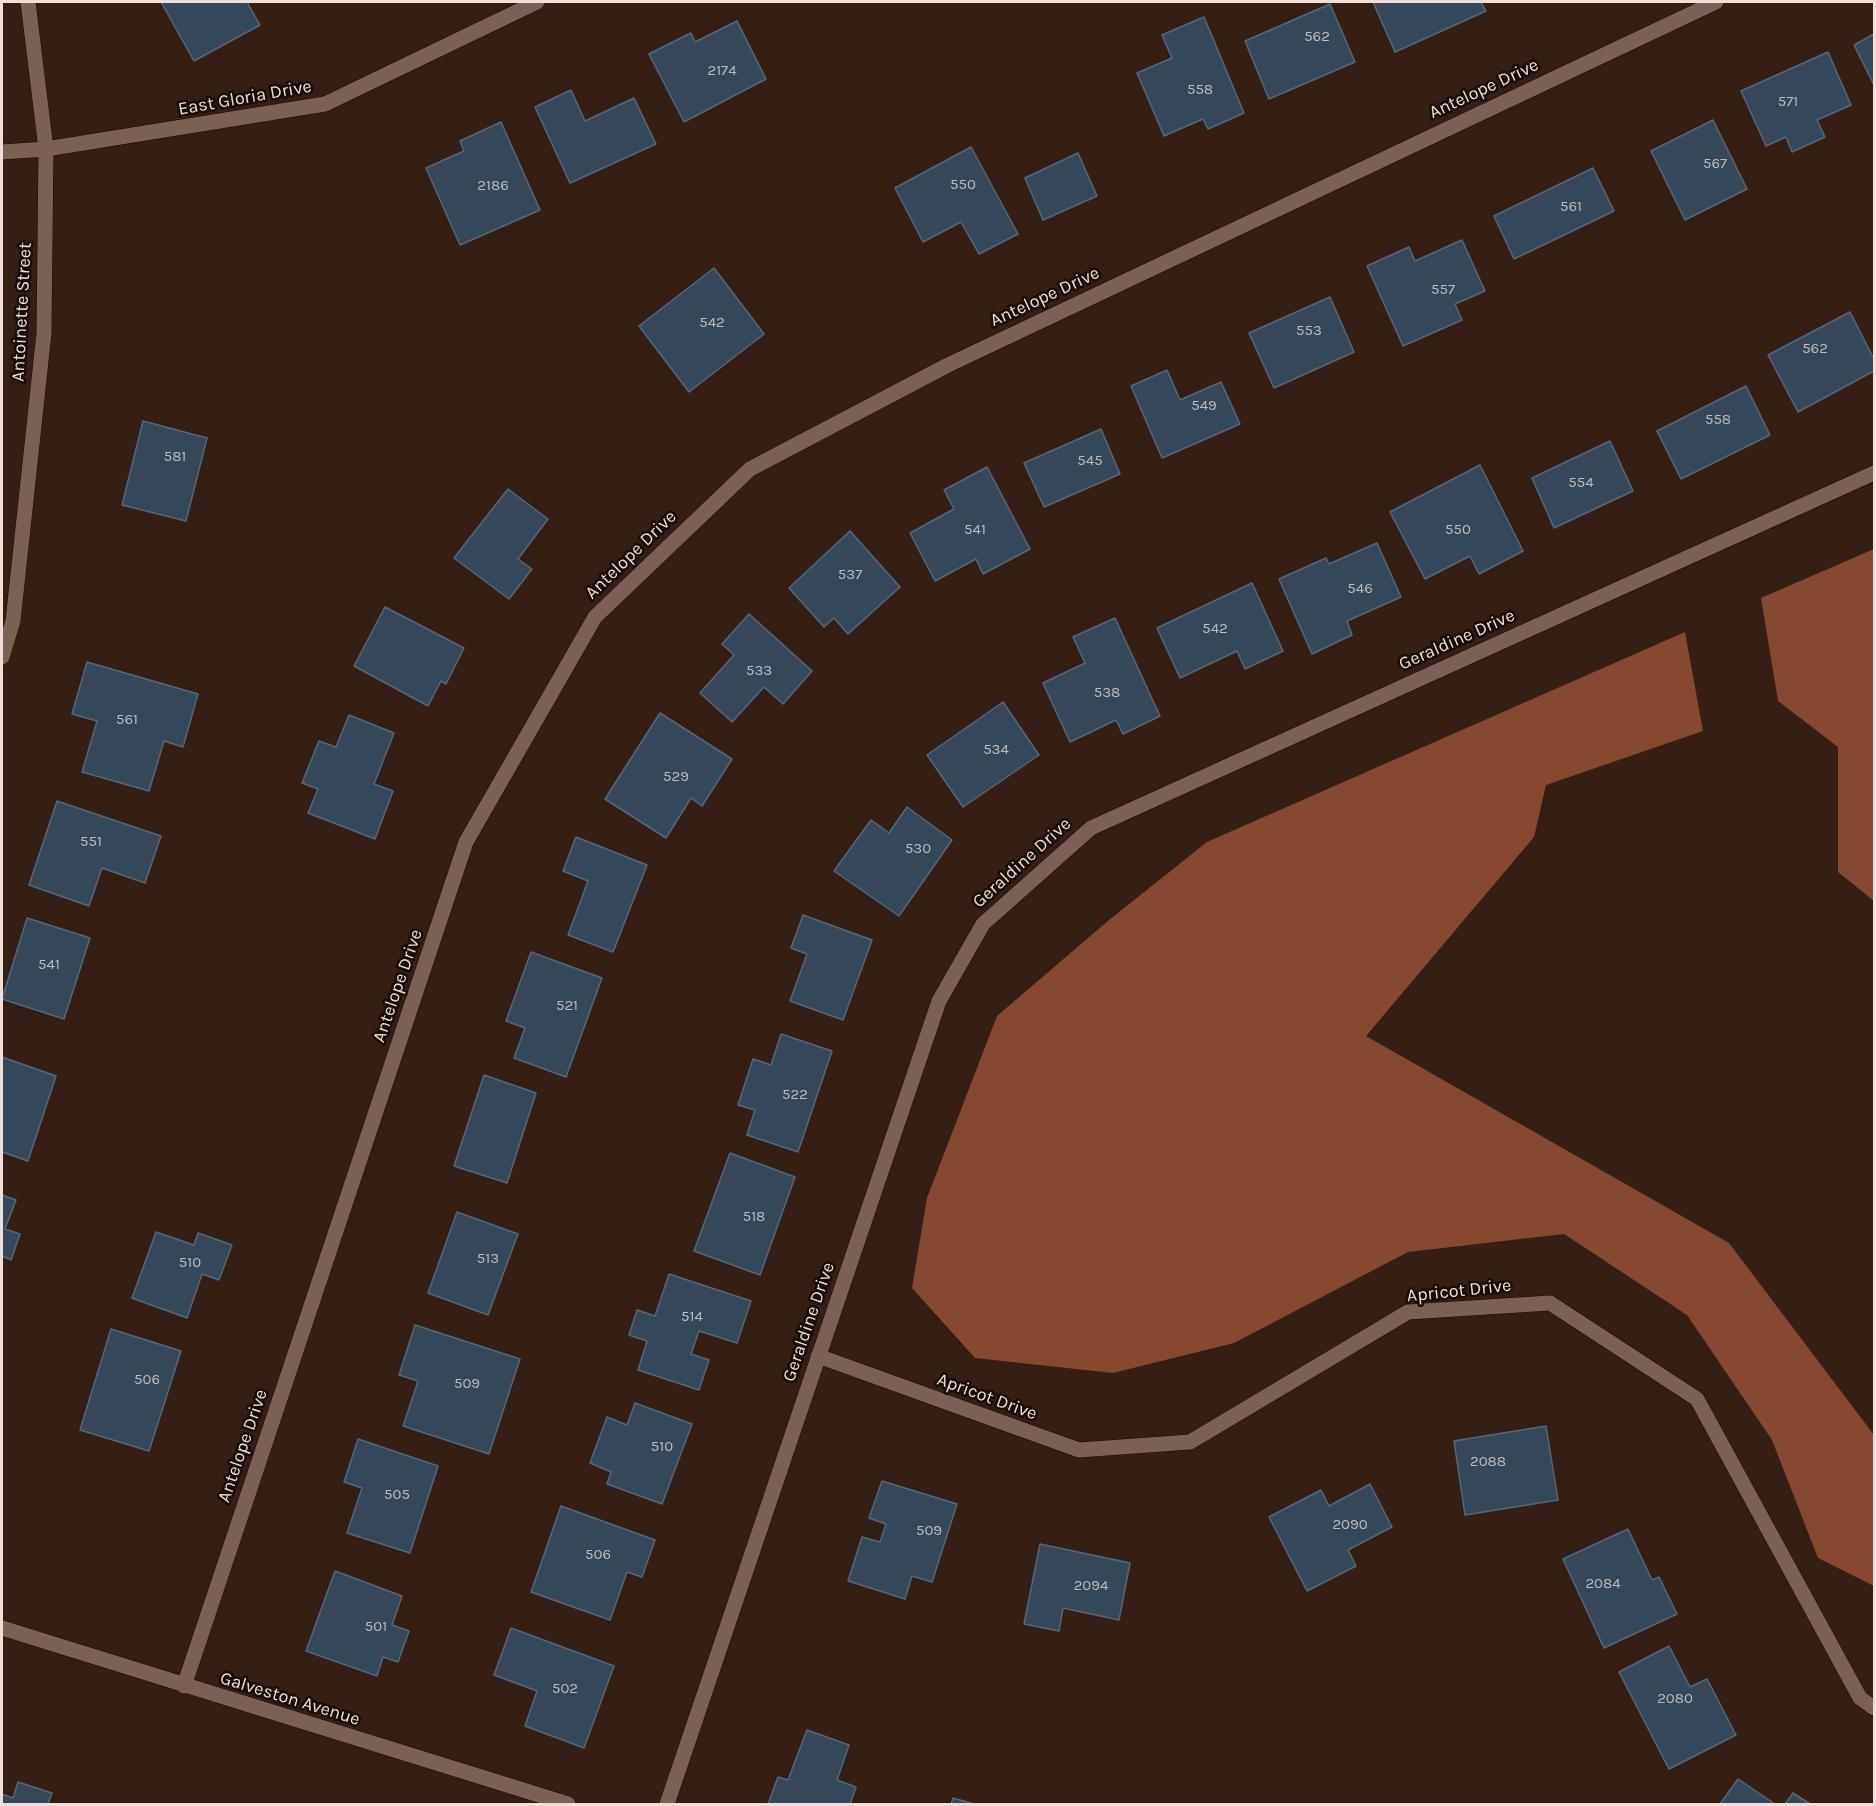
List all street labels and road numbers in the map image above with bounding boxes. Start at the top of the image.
street label: Antelope Drive [1426,54,1542,124]
street label: East Gloria Drive [177,76,313,120]
street label: Antoinette Street [8,242,36,382]
street label: Antelope Drive [987,262,1103,332]
street label: Antelope Drive [581,506,681,604]
street label: Geraldine Drive [1396,605,1518,675]
street label: Geraldine Drive [968,813,1076,913]
street label: Antelope Drive [369,927,427,1045]
street label: Geraldine Drive [778,1260,840,1384]
street label: Apricot Drive [1406,1275,1512,1307]
street label: Apricot Drive [934,1369,1040,1425]
street label: Antelope Drive [214,1387,272,1505]
street label: Galveston Avenue [217,1667,363,1731]

